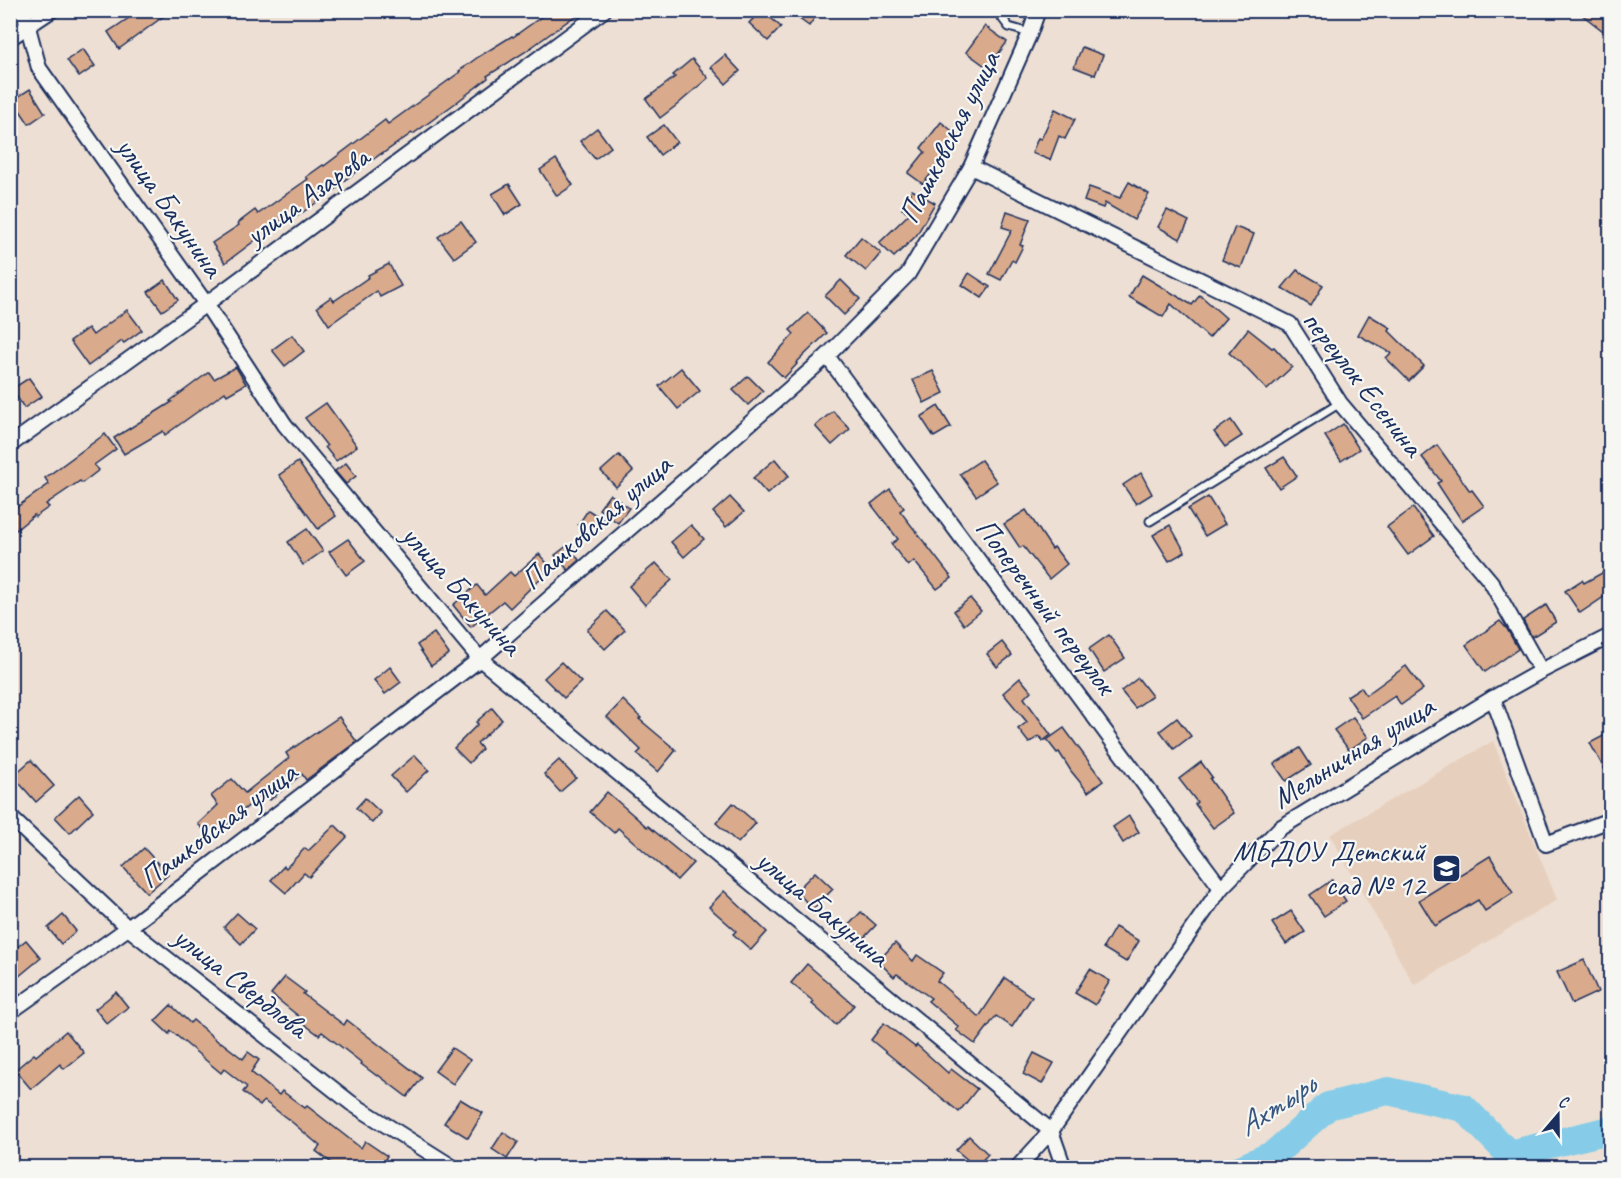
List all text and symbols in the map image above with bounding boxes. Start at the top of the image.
street label: Пашковская улица [889,43,1009,229]
street label: улица Бакунина [107,128,233,286]
street label: улица Азарова [236,137,379,255]
street label: переулок Есенина [1294,302,1433,465]
street label: Пашковская улица [513,445,681,598]
street label: Поперечный переулок [967,510,1126,704]
street label: улица Бакунина [392,515,532,665]
street label: Мельничная улица [1265,686,1443,817]
street label: Пашковская улица [132,752,306,897]
place label: МБДОУ Детский сад № 12 [1233,832,1427,904]
street label: улица Бакунина [747,840,899,976]
school or university icon: МБДОУ Детский сад № 12 [1430,852,1462,884]
street label: улица Свердлова [164,916,318,1048]
water label: Ахтырь [1229,1062,1326,1145]
north arrow [1528,1085,1588,1145]
text: С [1556,1091,1572,1113]

